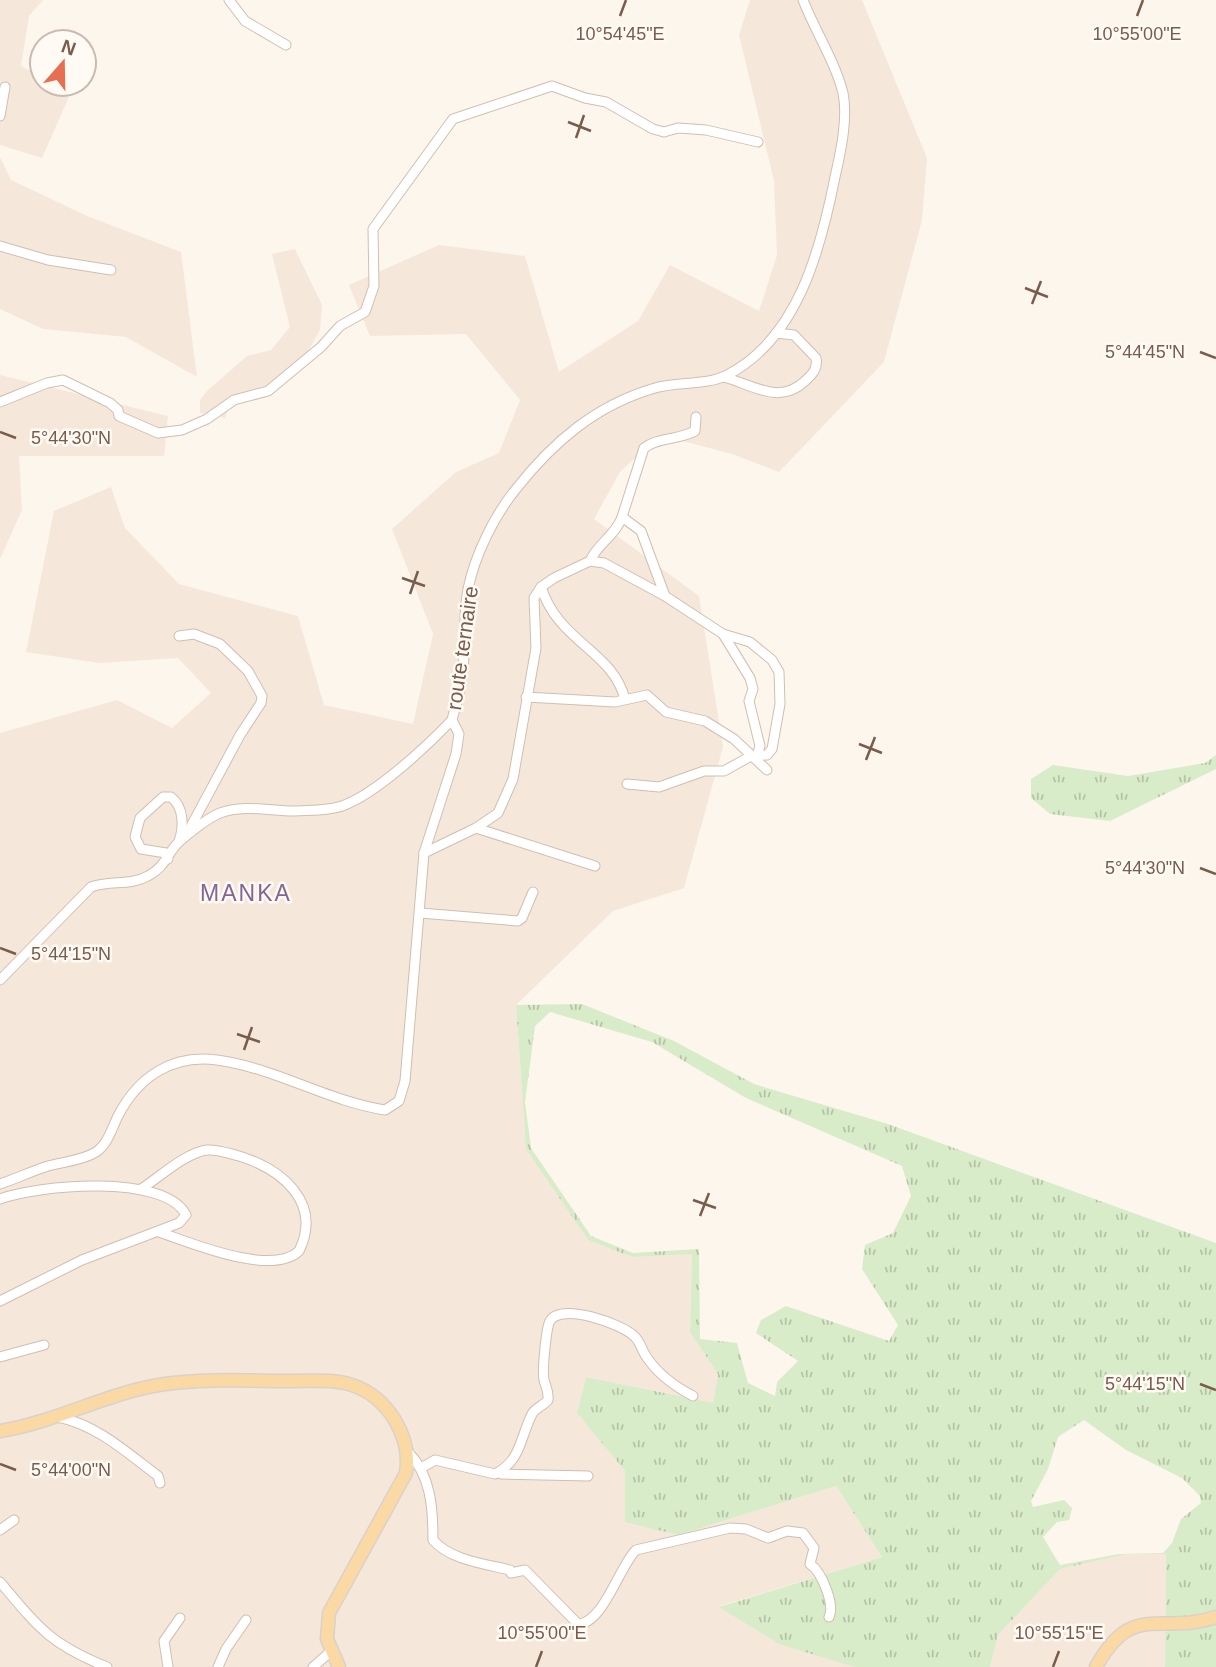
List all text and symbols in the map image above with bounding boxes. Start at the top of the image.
text: 10°54'45"E [575,24,665,44]
text: 10°55'00"E [1092,24,1182,44]
north arrow [28,28,98,98]
text: N [59,35,79,60]
text: 5°44'45"N [1105,342,1185,362]
text: 5°44'30"N [31,428,111,448]
street label: route ternaire [442,585,482,711]
text: 5°44'30"N [1105,858,1185,878]
district label: MANKA [200,880,292,906]
text: 5°44'15"N [31,944,111,964]
text: 5°44'15"N [1105,1374,1185,1394]
text: 5°44'00"N [31,1460,111,1480]
text: 10°55'00"E [497,1623,587,1643]
text: 10°55'15"E [1014,1623,1104,1643]

